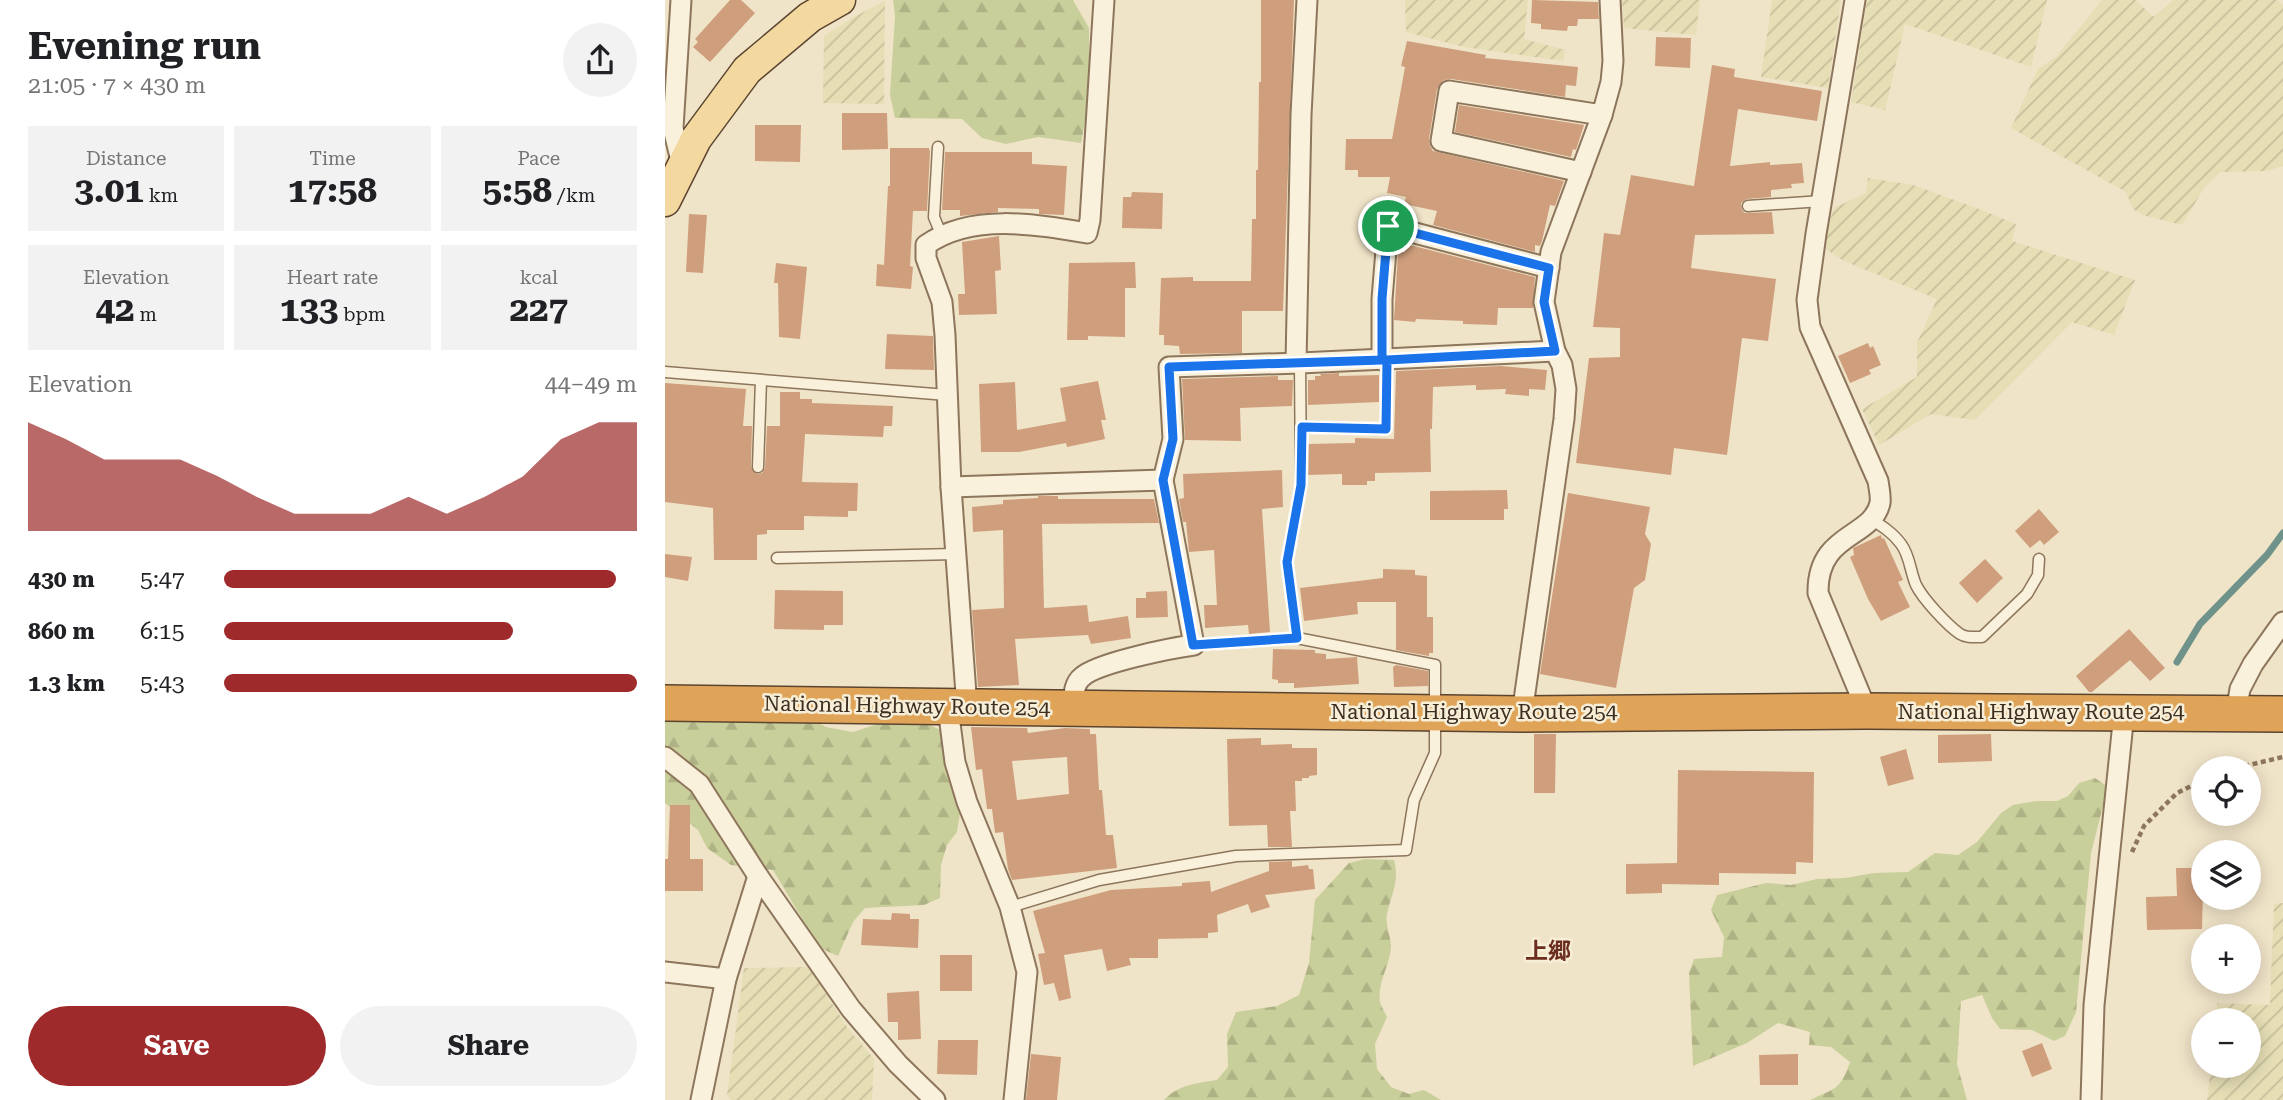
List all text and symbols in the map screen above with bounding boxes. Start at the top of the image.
button: share [563,23,637,97]
text: Evening run [28,24,261,68]
text: 21:05 · 7 × 430 m [28,72,206,99]
text: Distance [86,147,166,170]
text: Time [309,147,356,170]
text: Pace [517,147,560,170]
text: 3.01 [74,170,144,211]
text: 17:58 [288,170,377,211]
text: 5:58 [482,170,552,211]
text: km [144,184,178,207]
text: /km [552,184,595,207]
pin [1358,196,1418,256]
icon: arrive [1369,207,1407,245]
text: Elevation [83,266,169,289]
text: Heart rate [287,266,378,289]
text: kcal [520,266,558,289]
text: 42 [95,289,135,330]
text: 133 [280,289,338,330]
text: 227 [509,289,568,330]
text: m [135,303,157,326]
text: bpm [338,303,385,326]
text: Elevation [28,371,132,398]
text: 44–49 m [545,371,637,398]
text: 430 m [28,566,95,593]
text: 5:47 [140,566,185,593]
text: 860 m [28,618,95,645]
text: 6:15 [140,618,185,645]
text: 1.3 km [28,670,105,697]
text: 5:43 [140,670,185,697]
street label: National Highway Route 254 [763,691,1051,721]
street label: National Highway Route 254 [1331,700,1618,724]
street label: National Highway Route 254 [1898,700,2185,724]
map controls [2191,756,2261,1078]
button: locate [2191,756,2261,826]
button: layers [2191,840,2261,910]
button: + [2191,924,2261,994]
district label: 上郷 [1525,938,1571,965]
button: Save [28,1006,326,1086]
button: Share [340,1006,637,1086]
button: − [2191,1008,2261,1078]

